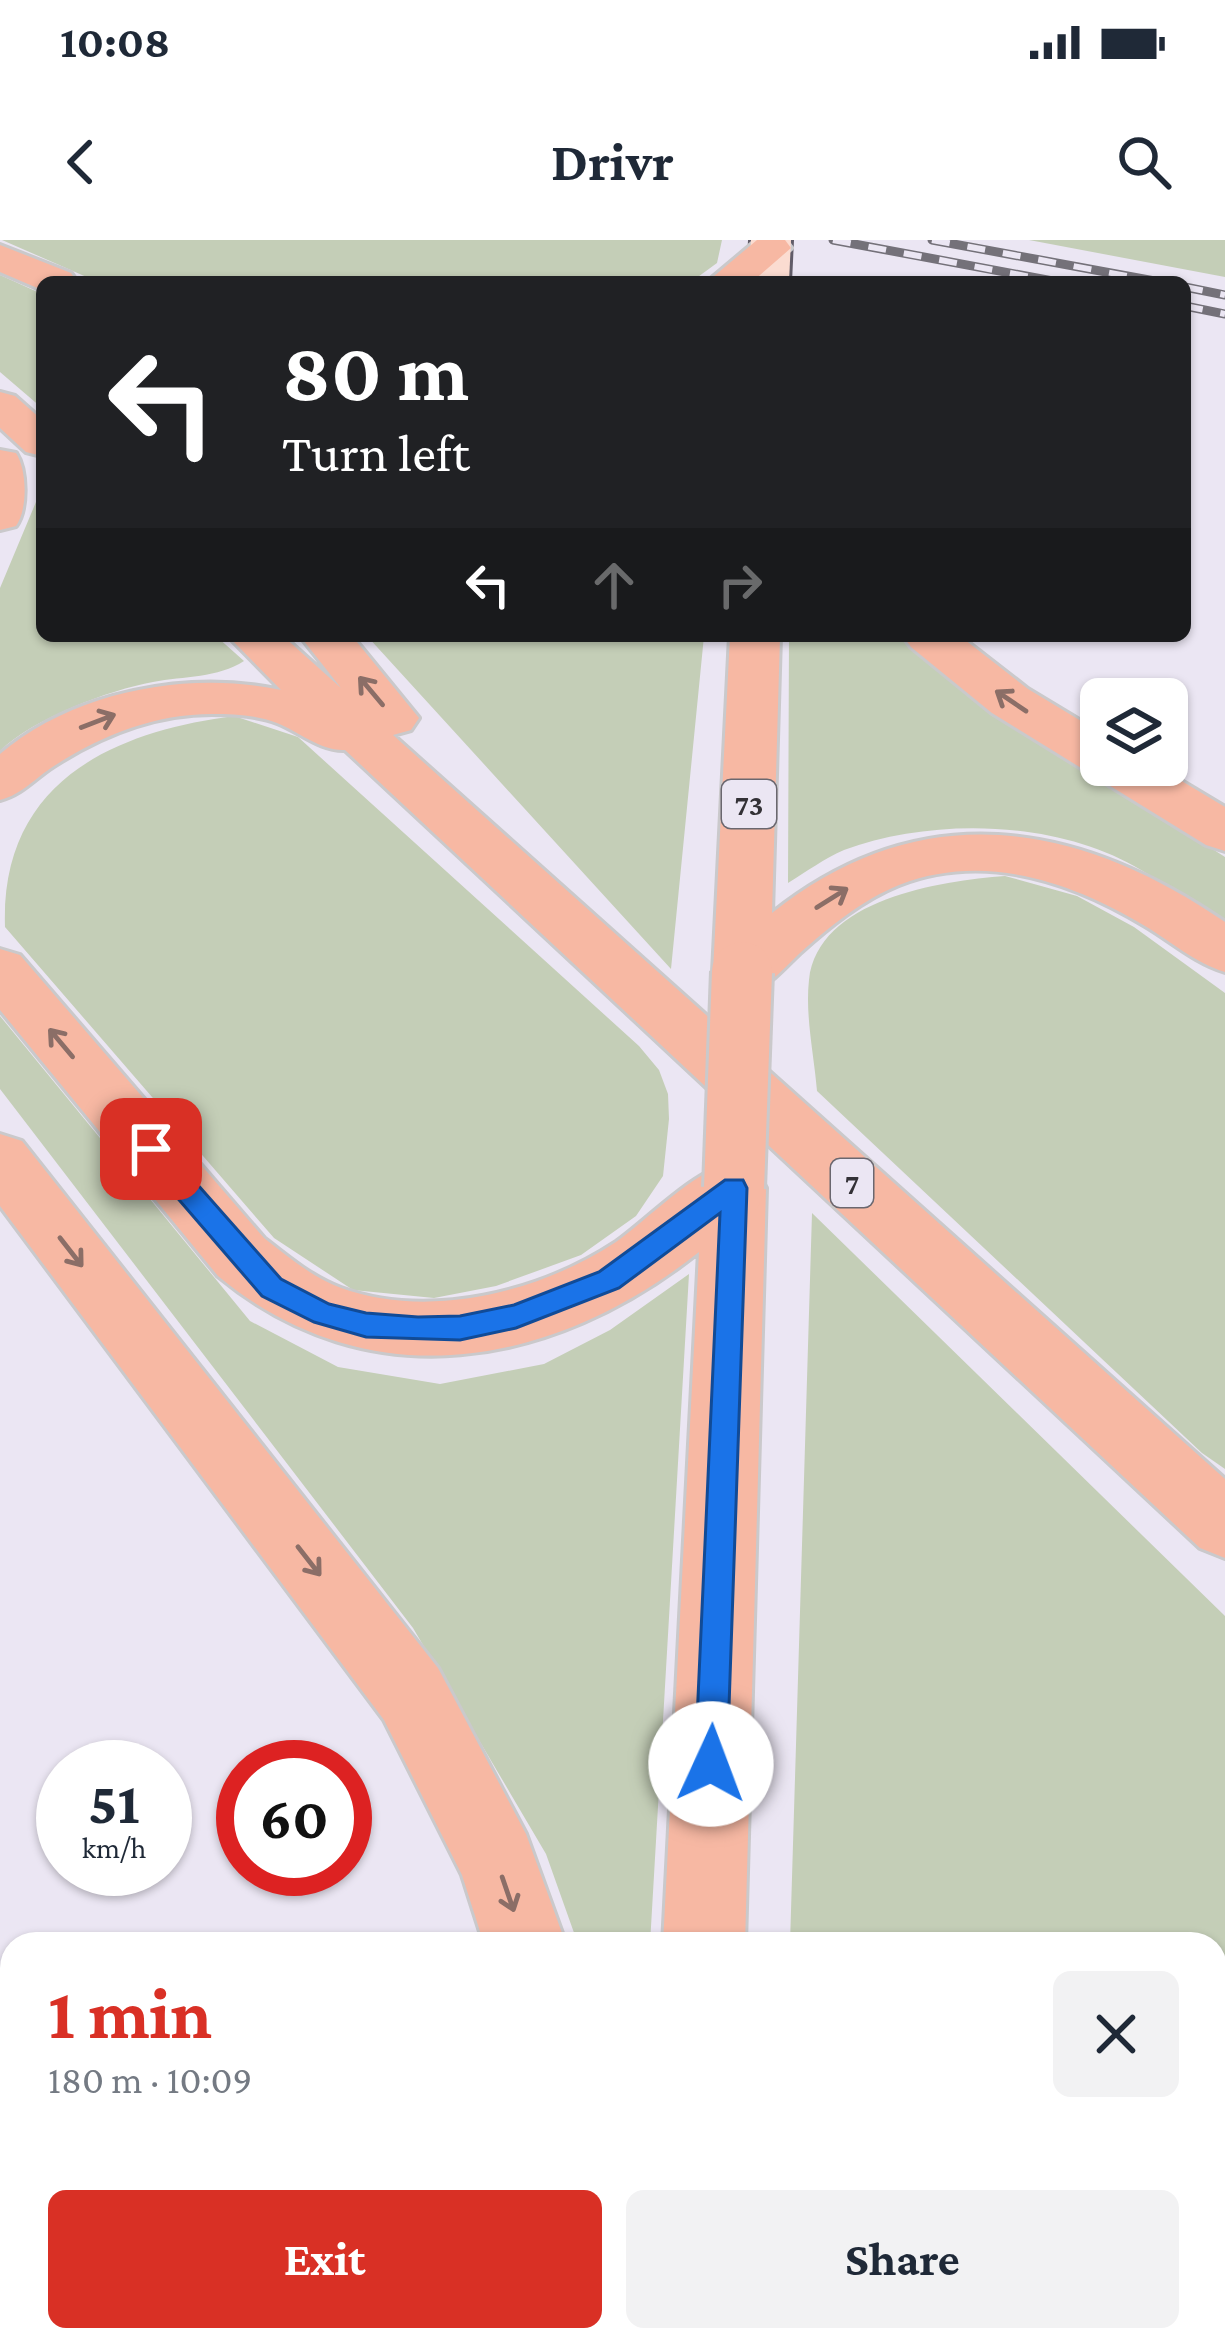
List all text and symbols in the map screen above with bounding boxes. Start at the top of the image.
text: 10:08 [60,17,170,67]
icon: back [48,129,114,195]
icon: search [1111,129,1177,195]
text: Drivr [551,132,674,192]
icon: left [84,324,240,480]
text: 80 m [282,325,469,418]
text: Turn left [282,423,470,483]
icon: left [455,552,521,618]
icon: ahead [581,552,647,618]
icon: right [707,552,773,618]
one-way arrow [357,676,385,707]
map controls [1080,678,1188,786]
button: layers [1080,678,1188,786]
one-way arrow [995,688,1029,713]
one-way arrow [79,708,116,730]
road number: 73 [722,780,776,828]
one-way arrow [814,886,848,910]
one-way arrow [48,1028,76,1059]
pin [100,1098,202,1200]
icon: arrive [118,1116,184,1182]
road number: 7 [831,1159,873,1207]
one-way arrow [58,1235,84,1268]
one-way arrow [295,1545,322,1577]
position arrow [648,1701,774,1827]
speed limit sign: 60 [216,1740,372,1896]
text: 51 [88,1769,140,1836]
text: km/h [82,1831,146,1864]
one-way arrow [499,1874,521,1912]
button: close [1053,1971,1179,2097]
text: 1 min [48,1973,212,2053]
text: 180 m · 10:09 [48,2058,252,2101]
button: Exit [48,2190,602,2328]
button: Share [626,2190,1179,2328]

